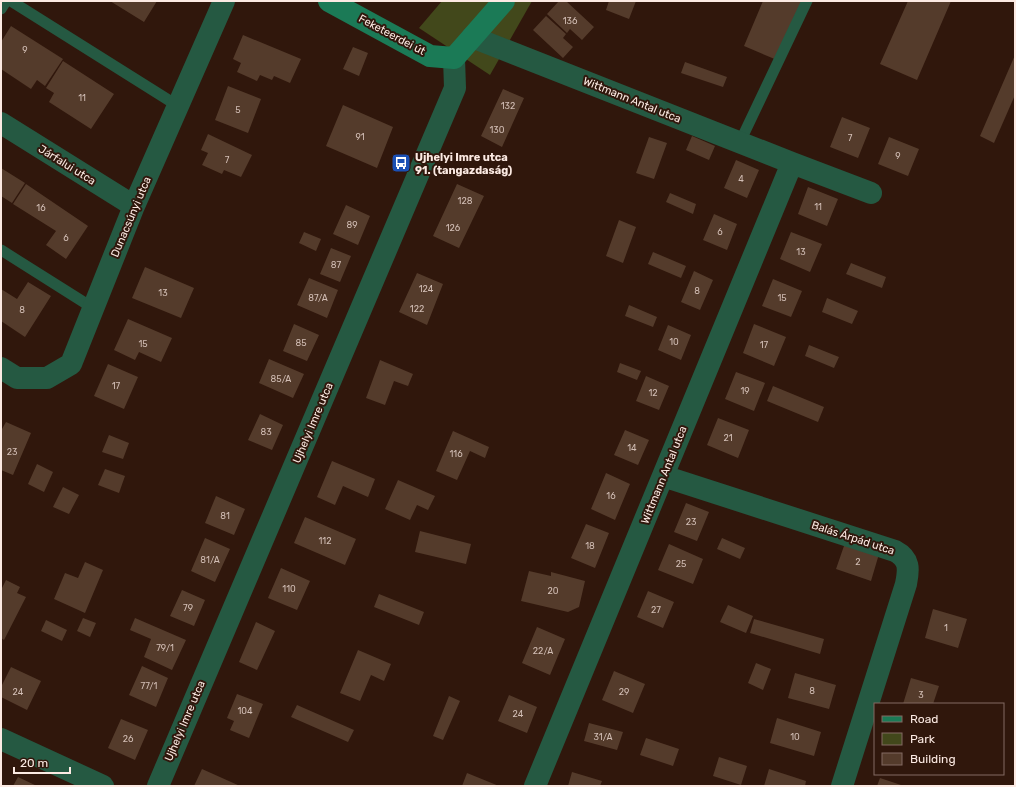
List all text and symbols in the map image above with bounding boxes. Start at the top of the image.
street label: Feketeerdei út [356,12,428,58]
house number: 136 [563,16,578,26]
house number: 9 [22,45,28,55]
street label: Wittmann Antal utca [581,74,683,126]
house number: 11 [78,93,86,103]
house number: 132 [501,101,515,111]
house number: 5 [235,105,241,115]
house number: 130 [490,125,505,135]
house number: 91 [355,132,365,142]
house number: 7 [848,133,853,143]
street label: Járfalui utca [36,142,98,188]
place label: Ujhelyi Imre utca 91. (tangazdaság) [415,151,512,177]
house number: 9 [895,151,901,161]
bus stop icon: Ujhelyi Imre utca 91. (tangazdaság) [390,152,412,174]
house number: 7 [225,155,230,165]
house number: 4 [738,174,744,184]
street label: Dunacsúnyi utca [108,175,154,259]
house number: 128 [458,196,473,206]
house number: 11 [814,202,822,212]
house number: 16 [36,203,46,213]
house number: 89 [346,220,358,230]
house number: 126 [446,223,461,233]
house number: 6 [717,227,723,237]
house number: 6 [63,233,69,243]
house number: 13 [796,247,806,257]
house number: 87 [331,260,342,270]
house number: 124 [419,284,434,294]
house number: 8 [694,286,700,296]
house number: 13 [158,288,168,298]
house number: 87/A [308,293,328,303]
house number: 15 [777,293,787,303]
house number: 122 [410,304,424,314]
house number: 8 [19,305,25,315]
house number: 10 [669,337,679,347]
house number: 85 [295,338,307,348]
house number: 15 [138,339,148,349]
house number: 17 [760,340,769,350]
house number: 85/A [271,374,291,384]
house number: 17 [112,381,121,391]
street label: Ujhelyi Imre utca [290,381,336,465]
house number: 19 [740,386,750,396]
house number: 12 [648,388,658,398]
street label: Wittmann Antal utca [638,424,690,526]
house number: 83 [260,427,272,437]
house number: 21 [723,433,733,443]
house number: 14 [627,443,637,453]
house number: 23 [7,447,17,457]
house number: 116 [449,449,463,459]
house number: 16 [606,491,616,501]
house number: 81 [220,511,230,521]
house number: 23 [686,517,696,527]
street label: Balás Árpád utca [810,518,896,558]
house number: 112 [319,536,332,546]
house number: 18 [585,541,595,551]
house number: 81/A [200,555,220,565]
house number: 2 [855,557,861,567]
house number: 25 [676,559,686,569]
house number: 110 [282,584,296,594]
house number: 20 [548,586,559,596]
house number: 79 [183,603,193,613]
house number: 27 [651,605,661,615]
house number: 1 [944,623,948,633]
house number: 79/1 [156,643,174,653]
house number: 22/A [533,646,553,656]
street label: Ujhelyi Imre utca [162,679,208,763]
house number: 77/1 [141,681,158,691]
house number: 8 [809,686,815,696]
house number: 24 [13,687,24,697]
house number: 29 [619,687,629,697]
house number: 3 [918,690,924,700]
legend [874,703,1004,775]
house number: 104 [237,706,253,716]
house number: 24 [513,709,524,719]
text: Road [910,712,938,726]
house number: 31/A [594,732,612,742]
house number: 10 [790,732,800,742]
text: Park [910,732,936,746]
house number: 26 [123,734,134,744]
scale bar [14,749,70,775]
text: Building [910,752,956,766]
text: 20 m [20,756,48,770]

